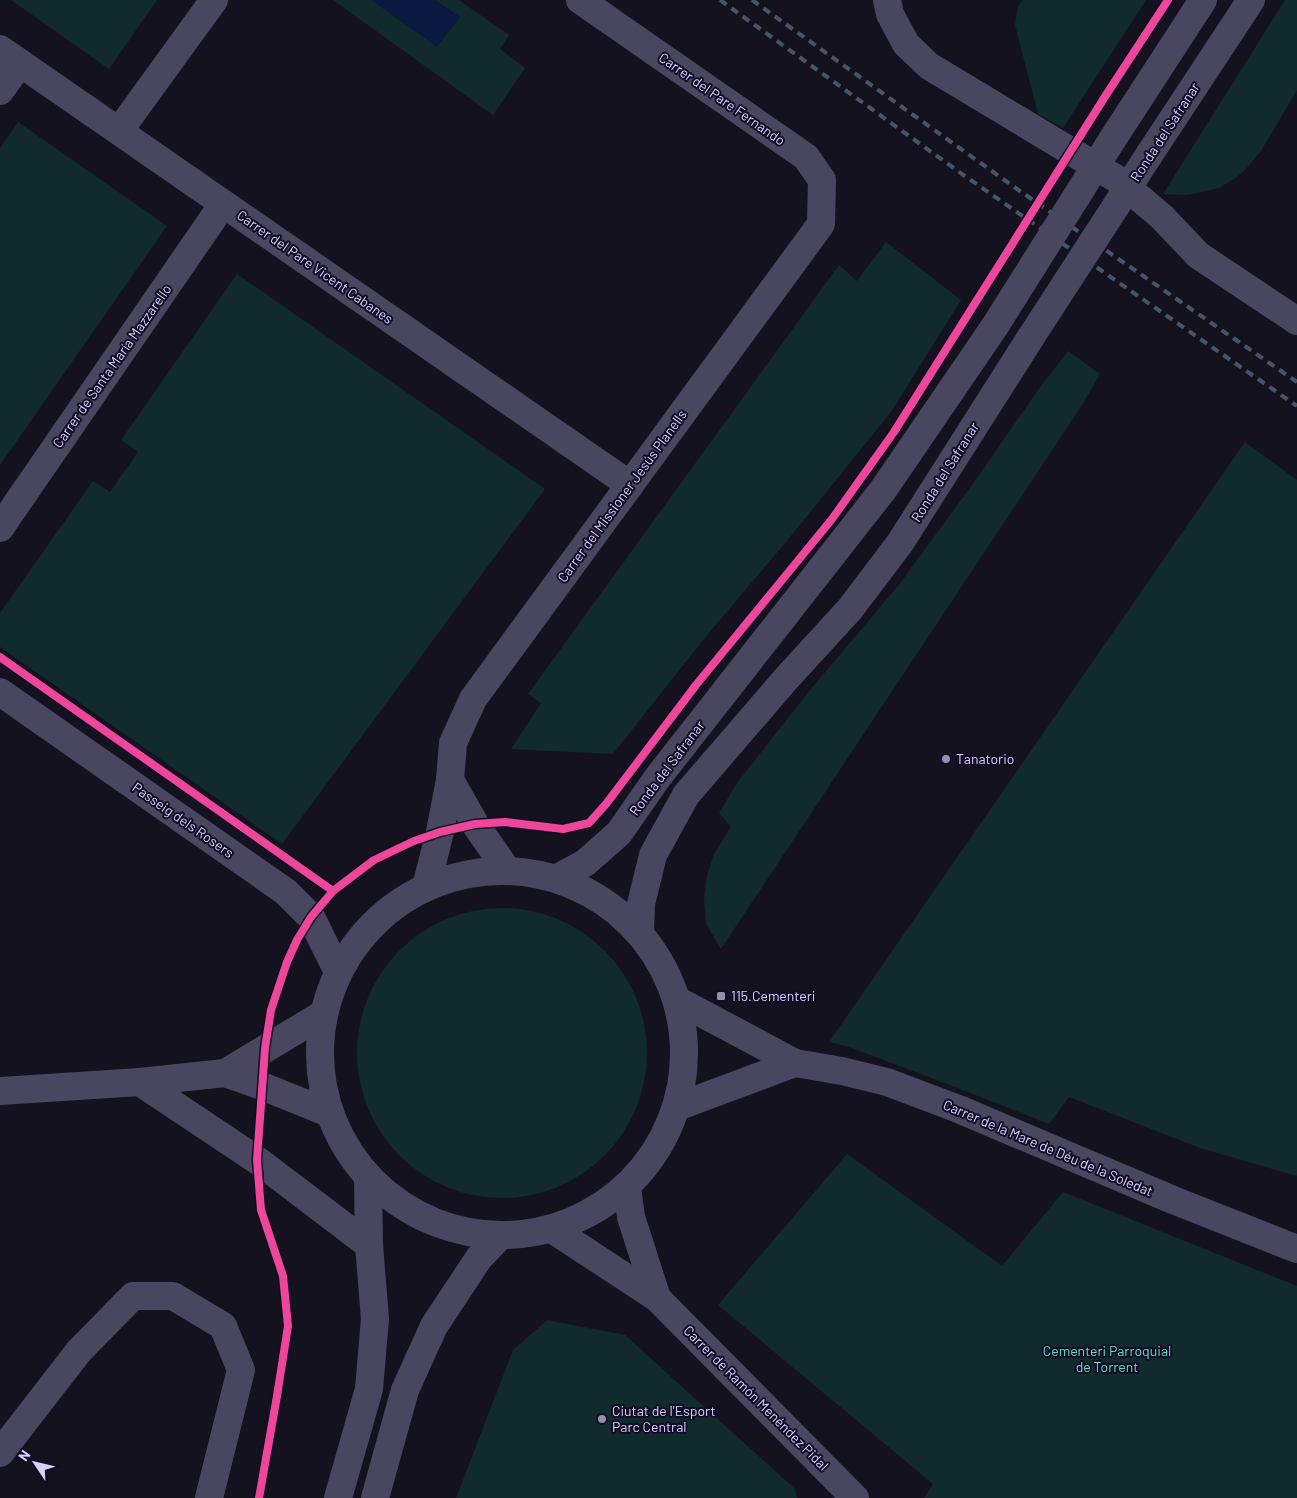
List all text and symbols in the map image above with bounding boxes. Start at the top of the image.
street label: Carrer del Pare Fernando [656,49,789,149]
street label: Ronda del Safranar [1126,79,1203,184]
street label: Carrer del Pare Vicent Cabanes [234,206,397,327]
street label: Carrer de Santa María Mazzarello [49,281,175,451]
street label: Carrer del Missioner Jesús Planells [553,406,690,585]
street label: Ronda del Safranar [907,419,982,525]
street label: Ronda del Safranar [625,717,708,819]
place label: Tanatorio [956,750,1014,767]
marker: Tanatorio [940,753,952,765]
street label: Passeig dels Rosers [129,778,238,861]
place label: 115.Cementeri [731,987,815,1004]
marker: 115.Cementeri [715,990,727,1002]
street label: Carrer de la Mare de Déu de la Soledat [941,1096,1156,1200]
street label: Carrer de Ramón Menéndez Pidal [680,1322,832,1474]
park label: Cementeri Parroquial de Torrent [1043,1342,1171,1375]
place label: Ciutat de l'Esport Parc Central [612,1402,716,1435]
marker: Ciutat de l'Esport Parc Central [596,1413,608,1425]
north arrow [10,1438,60,1488]
text: N [14,1447,34,1464]

